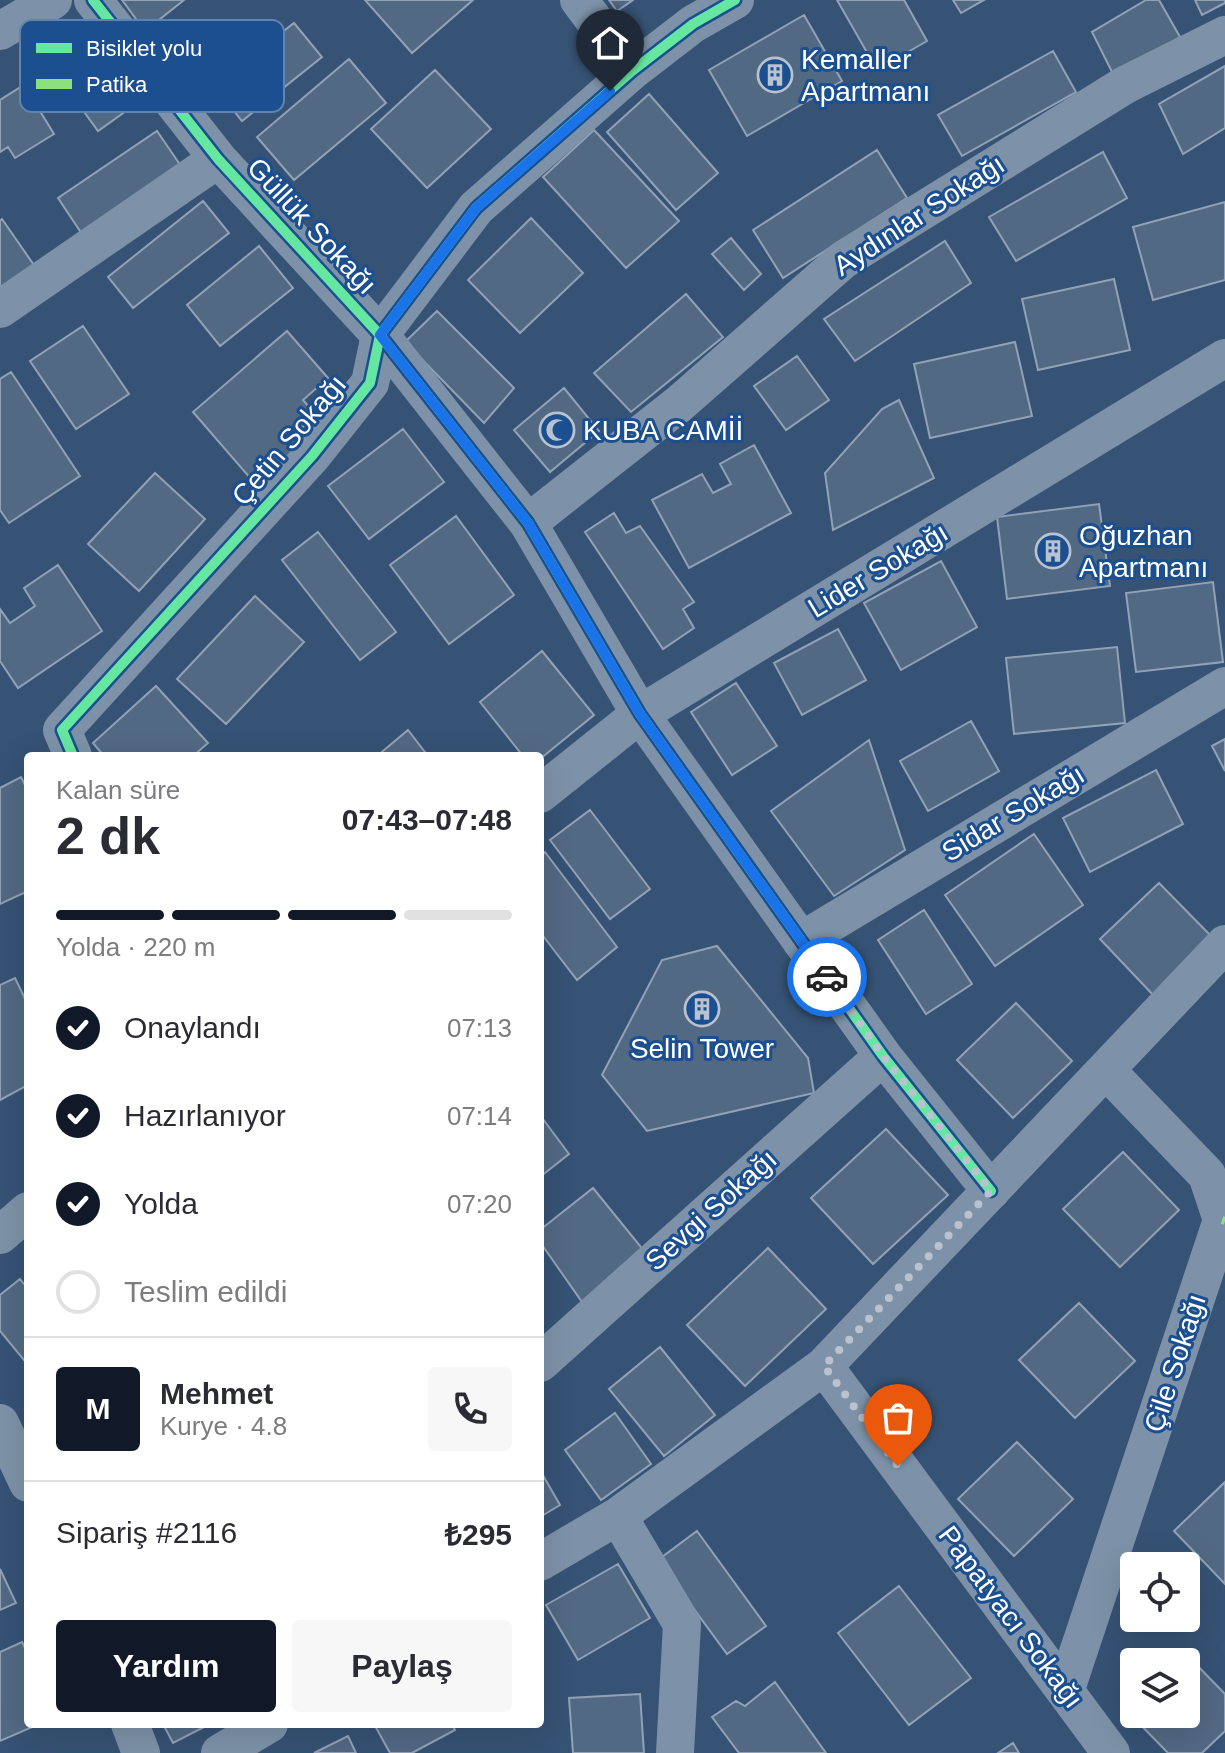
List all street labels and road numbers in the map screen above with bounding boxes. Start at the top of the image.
street label: Aydınlar Sokağı [828,148,1010,282]
street label: Güllük Sokağı [241,152,383,300]
street label: Çetin Sokağı [226,369,352,511]
street label: Lider Sokağı [803,516,953,624]
street label: Sidar Sokağı [936,758,1090,868]
street label: Sevgi Sokağı [639,1143,783,1277]
street label: Çile Sokağı [1138,1290,1212,1436]
street label: Papatyacı Sokağı [933,1520,1089,1714]

